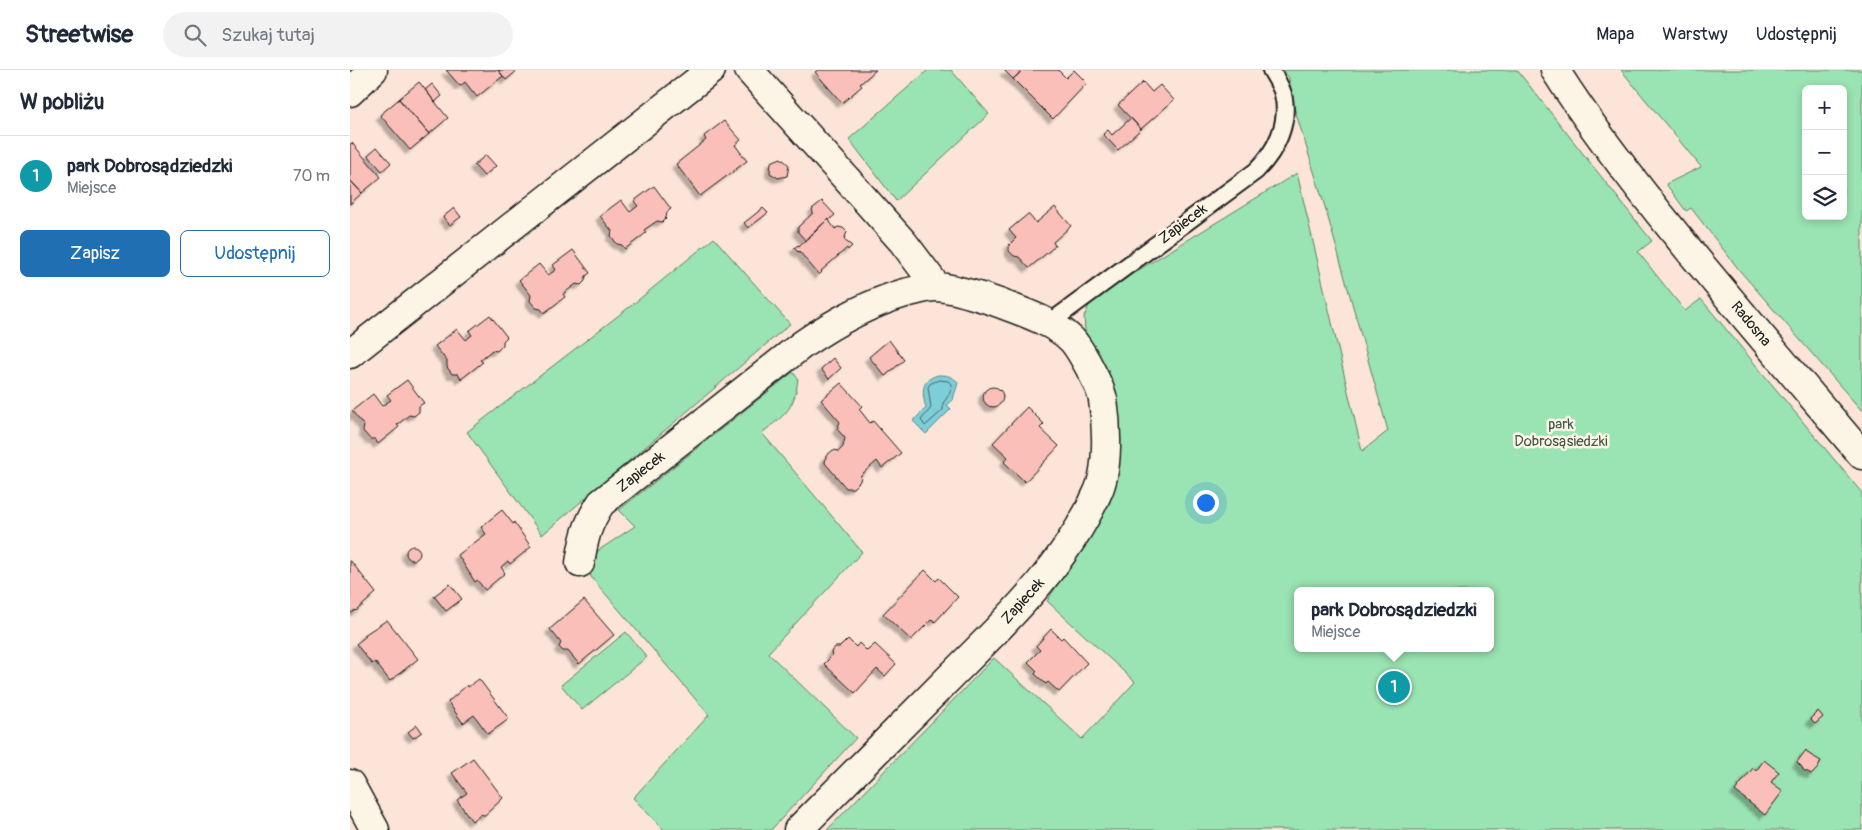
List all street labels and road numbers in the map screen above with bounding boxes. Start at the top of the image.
street label: Zapiecek [1155,199,1212,248]
street label: Radosna [1727,298,1775,350]
street label: Zapiecek [613,447,669,497]
street label: Zapiecek [997,573,1049,628]

